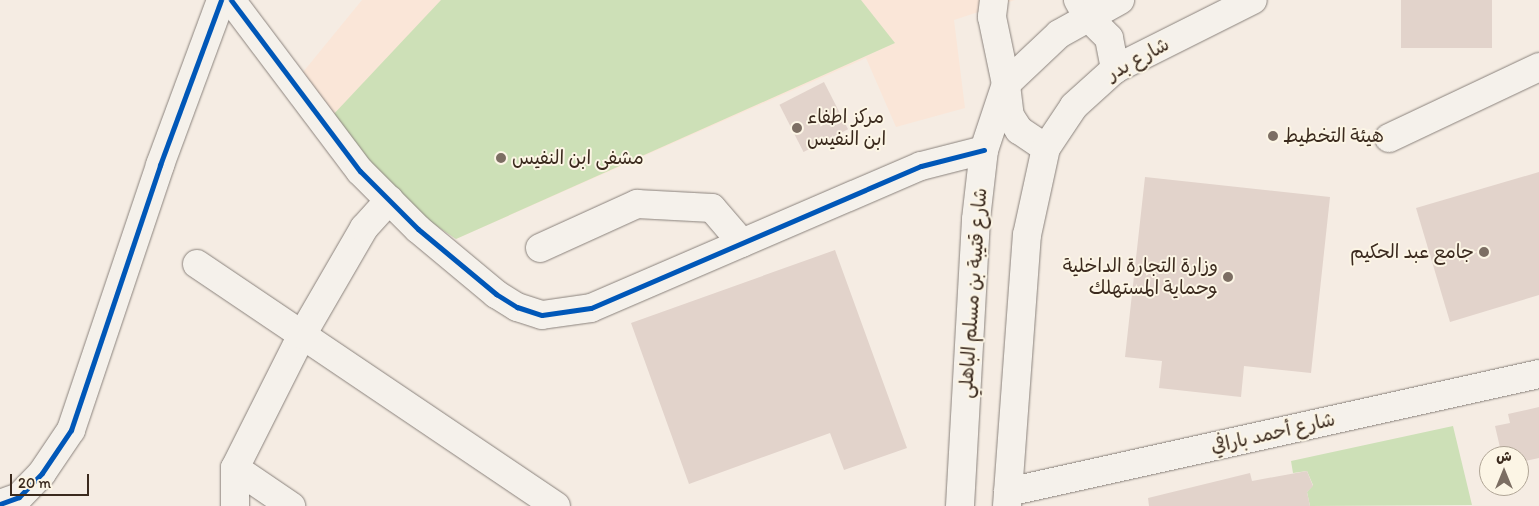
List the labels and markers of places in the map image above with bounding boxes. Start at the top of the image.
place label: مركز اطفاء ابن النفيس [807,106,886,150]
marker: مركز اطفاء ابن النفيس [791,122,803,134]
place label: هيئة التخطيط [1283,125,1384,147]
marker: هيئة التخطيط [1267,130,1279,142]
place label: مشفى ابن النفيس [512,147,644,169]
marker: مشفى ابن النفيس [494,151,508,165]
place label: جامع عبد الحكيم [1350,241,1474,263]
marker: جامع عبد الحكيم [1478,246,1490,258]
place label: وزارة التجارة الداخلية وحماية المستهلك [1063,255,1218,299]
marker: وزارة التجارة الداخلية وحماية المستهلك [1222,271,1234,283]

